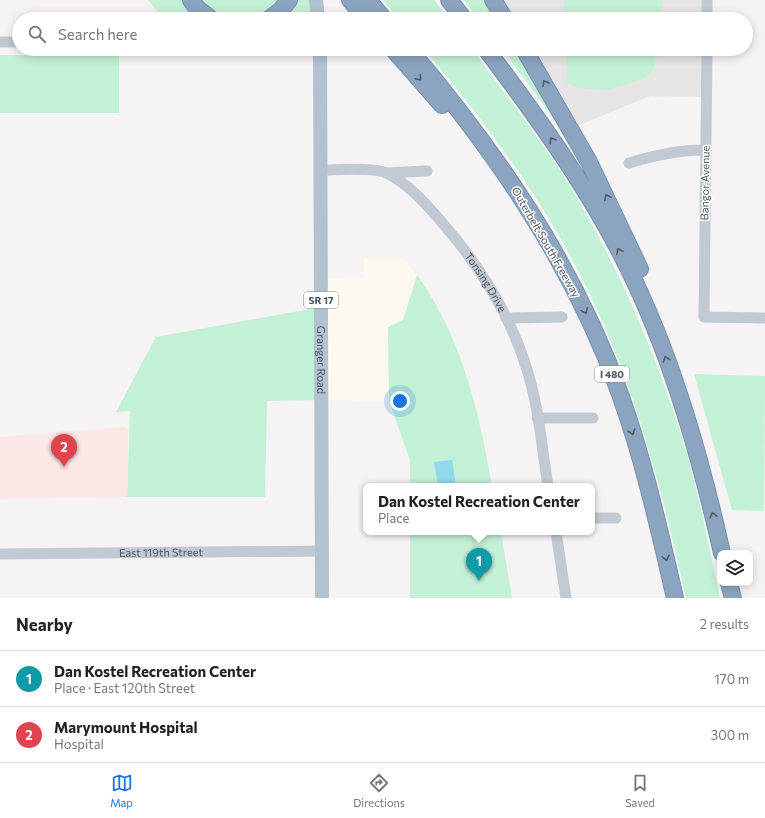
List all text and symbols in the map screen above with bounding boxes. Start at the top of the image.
search box [12,12,753,56]
icon: search [26,23,48,45]
text: Search here [58,25,137,43]
one-way arrow [414,74,421,81]
one-way arrow [542,80,549,87]
one-way arrow [549,137,557,144]
street label: Bangor Avenue [697,145,712,220]
street label: Outerbelt South Freeway [509,184,584,300]
one-way arrow [604,194,612,201]
one-way arrow [617,248,624,255]
street label: Tonsing Drive [462,250,510,314]
road number: SR 17 [304,292,338,308]
one-way arrow [580,307,588,315]
street label: Granger Road [315,326,328,394]
one-way arrow [662,356,671,363]
road number: I 480 [595,366,629,382]
your location [390,391,410,411]
one-way arrow [628,429,636,436]
pin: 2 [51,434,77,467]
popup [363,483,595,535]
text: Dan Kostel Recreation Center [378,492,580,510]
text: Place [378,510,409,526]
one-way arrow [710,512,718,518]
street label: East 119th Street [119,545,204,559]
pin: 1 [466,548,492,581]
map controls [717,550,753,586]
button: layers [717,550,753,586]
one-way arrow [661,555,669,561]
text: Nearby [16,614,73,635]
text: 2 results [700,616,749,632]
text: Dan Kostel Recreation Center [54,662,256,680]
text: 1 [26,671,32,687]
text: 170 m [714,671,749,687]
text: Place · East 120th Street [54,680,195,696]
text: Marymount Hospital [54,718,198,736]
text: 2 [25,727,33,743]
text: 300 m [711,727,749,743]
text: Hospital [54,736,104,752]
tab: Map [110,772,133,809]
tab: Directions [353,772,405,809]
tab: Saved [625,772,655,809]

